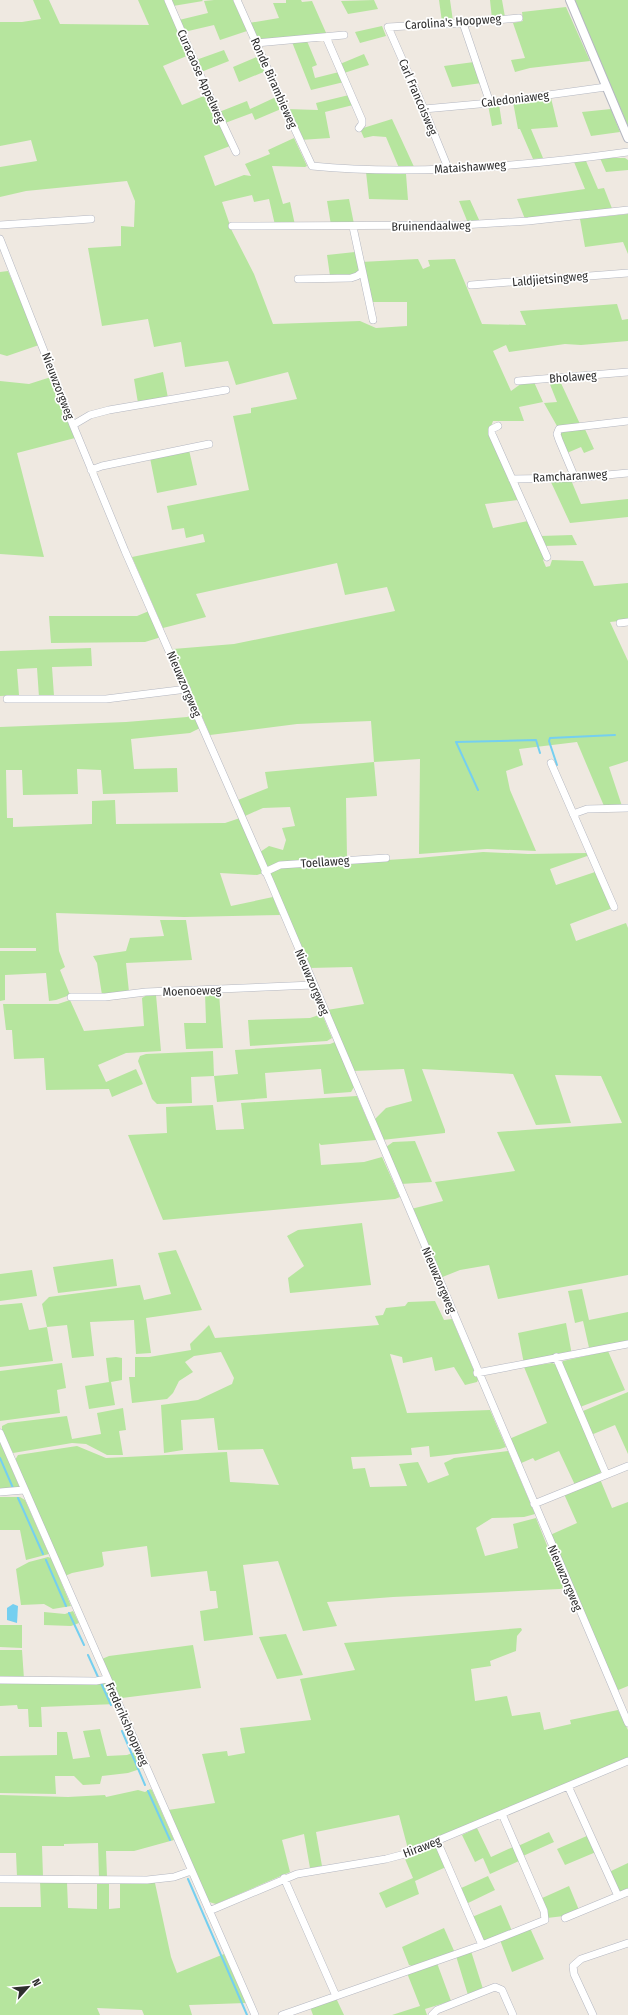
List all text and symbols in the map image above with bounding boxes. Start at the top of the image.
street label: Carolina's Hoopweg [404,12,502,32]
street label: Curacaose Appelweg [174,27,228,125]
street label: Ronde Birambieweg [248,36,300,131]
street label: Carl Francoisweg [396,57,441,138]
street label: Caledoniaweg [480,88,550,110]
street label: Mataishawweg [434,157,507,176]
street label: Bruinendaalweg [391,218,471,234]
street label: Laldjietsingweg [512,269,589,289]
street label: Nieuwzorgweg [39,351,77,422]
street label: Bholaweg [549,368,598,386]
street label: Ramcharanweg [533,467,608,485]
street label: Nieuwzorgweg [164,649,204,719]
street label: Toellaweg [300,853,350,871]
street label: Nieuwzorgweg [292,947,332,1017]
street label: Moenoeweg [162,983,222,999]
street label: Nieuwzorgweg [419,1245,459,1315]
street label: Nieuwzorgweg [545,1543,585,1613]
street label: Frederikshoopweg [102,1680,152,1768]
street label: Hiraweg [401,1833,443,1861]
north arrow [8,1967,48,2007]
text: N [29,1977,44,1989]

